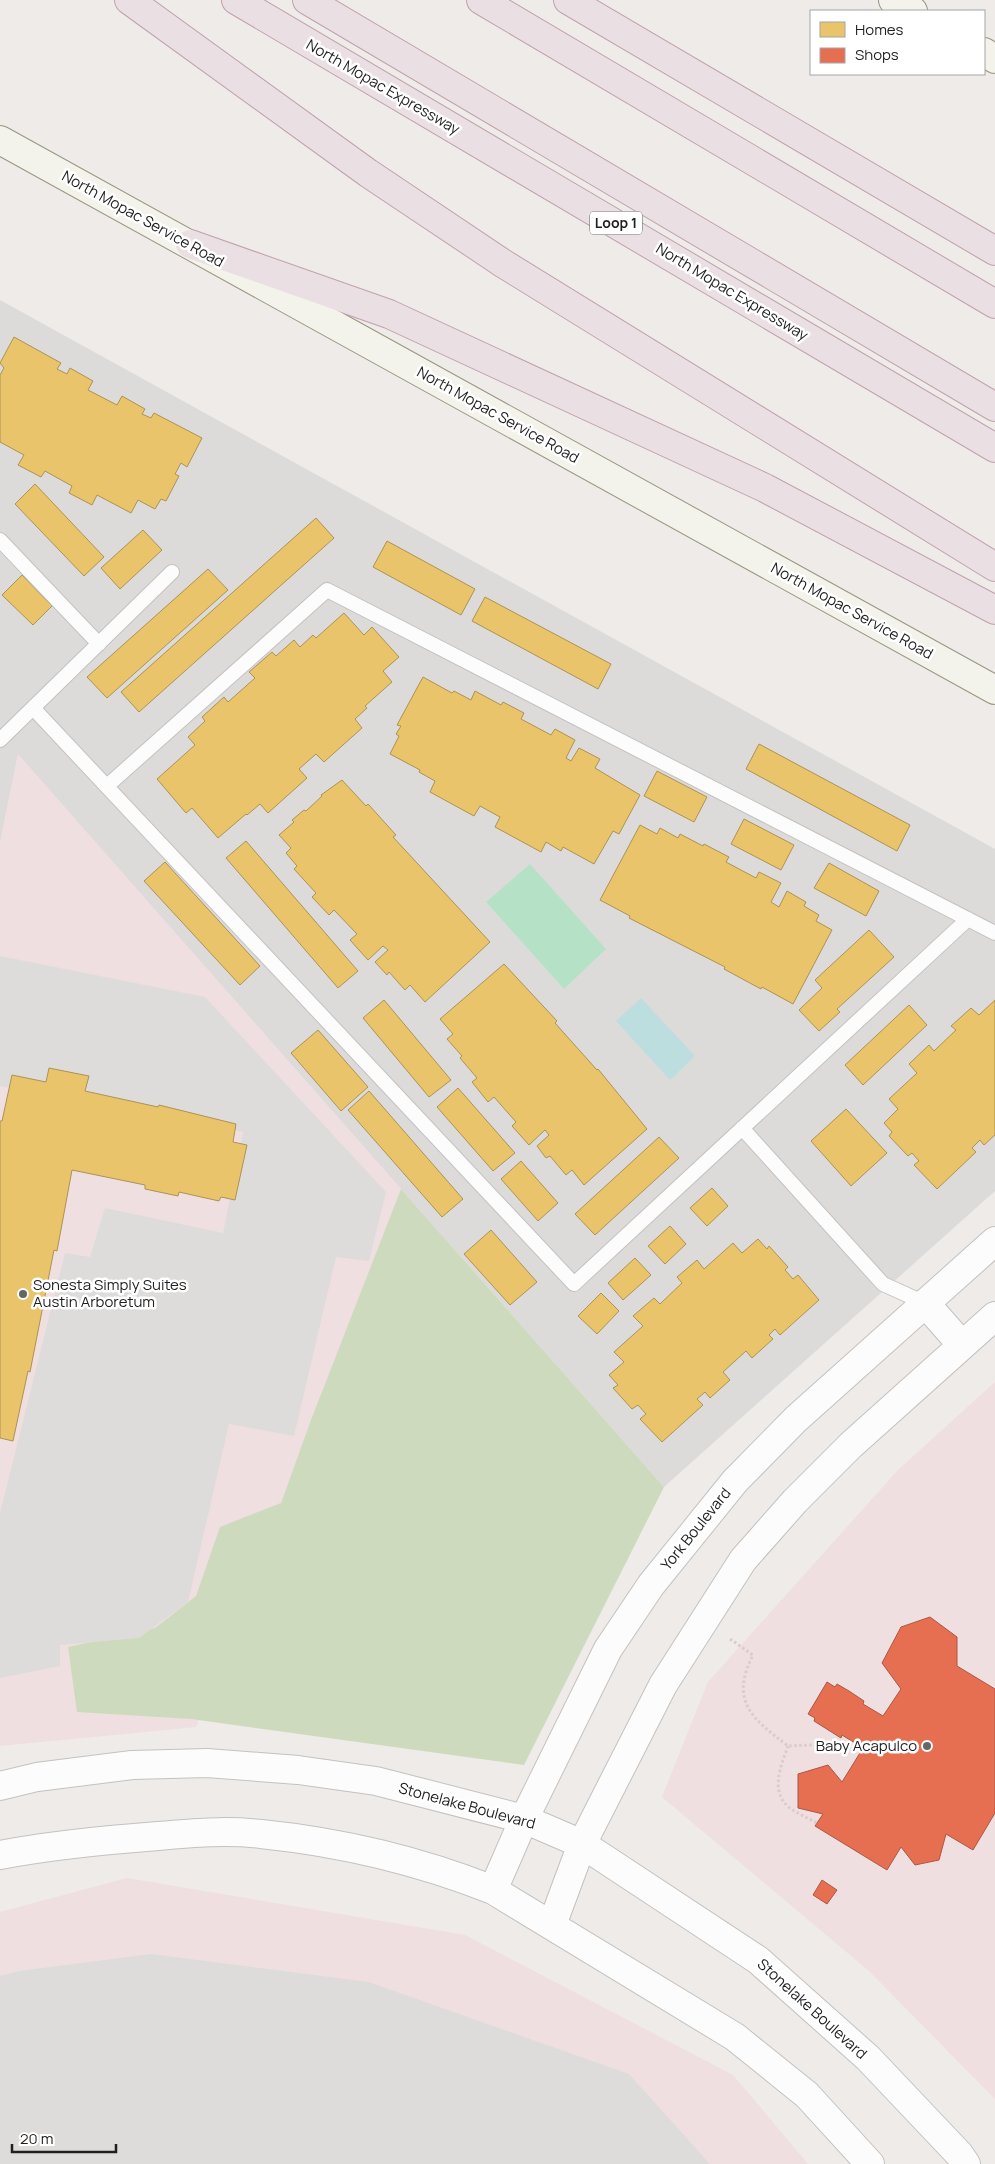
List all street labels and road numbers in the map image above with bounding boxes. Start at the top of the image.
street label: North Mopac Expressway [303,34,464,139]
street label: North Mopac Service Road [58,165,228,272]
road number: Loop 1 [590,212,642,234]
street label: North Mopac Expressway [652,238,812,345]
street label: North Mopac Service Road [413,361,583,468]
street label: North Mopac Service Road [767,557,937,664]
street label: York Boulevard [656,1483,735,1574]
street label: Stonelake Boulevard [396,1777,538,1834]
street label: Stonelake Boulevard [753,1954,872,2064]

